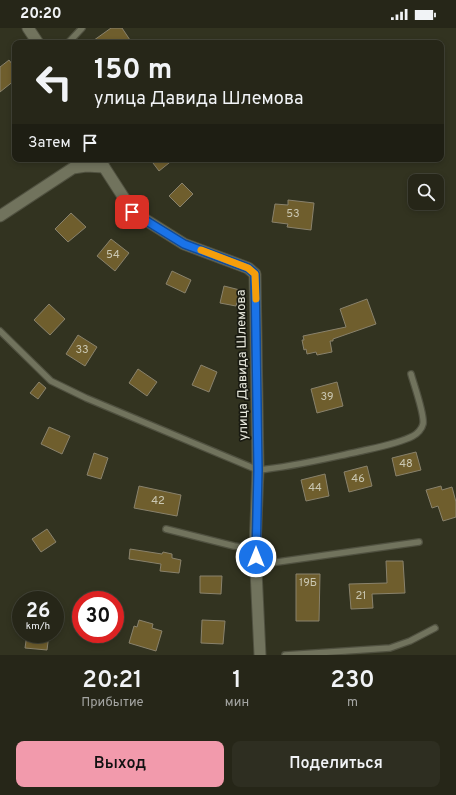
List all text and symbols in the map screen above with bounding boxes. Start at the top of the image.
text: 20:20 [20,5,62,24]
text: 150 m [94,53,172,89]
icon: left [28,56,80,108]
text: улица Давида Шлемова [94,88,304,111]
icon: arrive [79,132,101,154]
text: Затем [28,134,71,153]
map controls [408,174,444,210]
button: search [408,174,444,210]
pin [115,195,149,229]
icon: arrive [121,201,143,223]
house number: 53 [286,207,300,221]
house number: 54 [106,248,120,262]
street label: улица Давида Шлемова [234,289,252,441]
house number: 33 [75,343,89,357]
house number: 39 [321,390,333,404]
house number: 48 [399,457,413,471]
house number: 46 [351,472,365,486]
house number: 44 [308,481,322,495]
house number: 42 [151,494,165,508]
position arrow [235,536,277,578]
house number: 19Б [299,576,317,590]
house number: 21 [356,589,366,603]
speed limit sign: 30 [72,591,124,643]
text: 26 [26,599,50,625]
text: km/h [26,620,50,633]
text: 20:21 [82,666,142,696]
text: 1 [232,666,242,696]
text: 230 [330,666,375,696]
text: Прибытие [81,695,144,711]
text: мин [225,695,249,711]
text: m [347,695,358,711]
button: Выход [16,741,224,787]
button: Поделиться [232,741,440,787]

